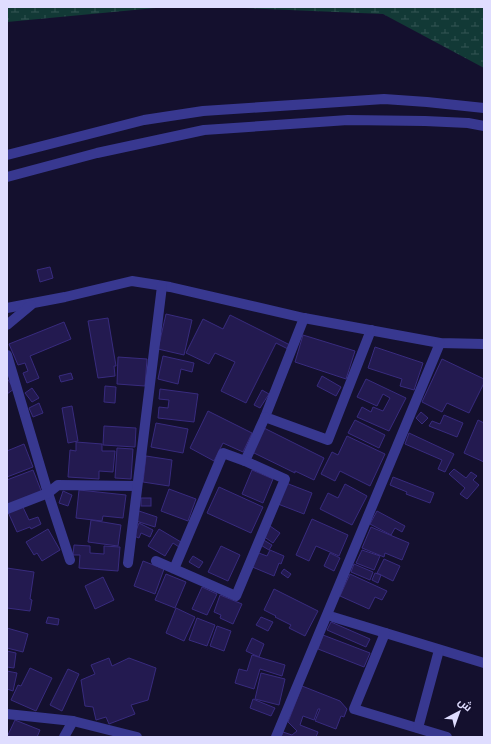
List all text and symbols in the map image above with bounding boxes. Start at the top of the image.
north arrow [439,692,479,732]
text: ش [456,695,475,714]

